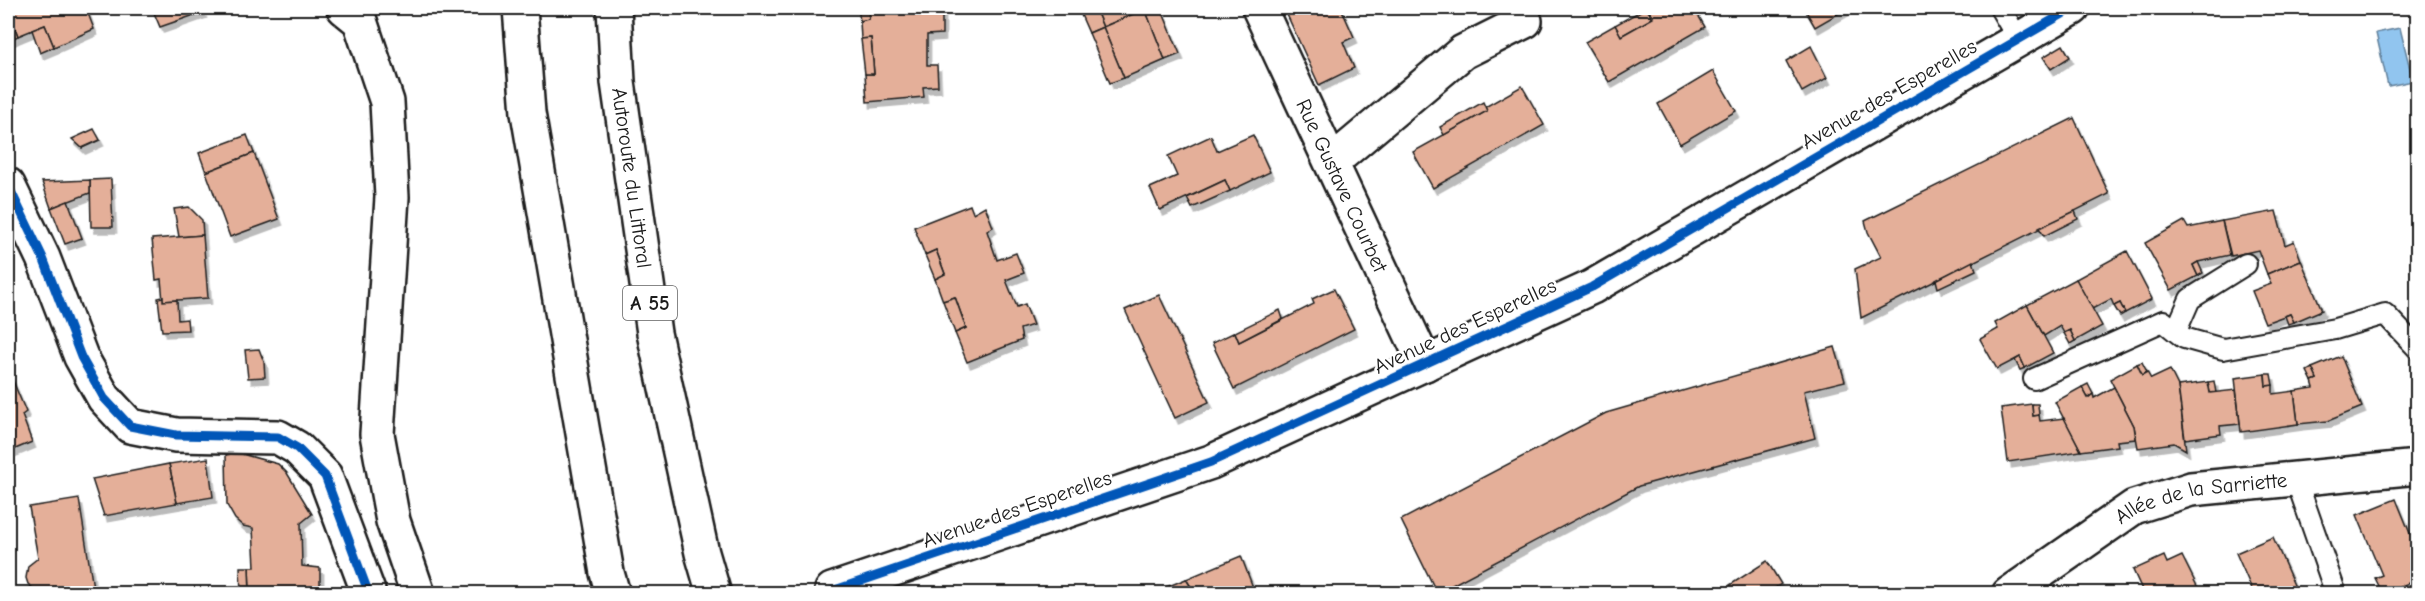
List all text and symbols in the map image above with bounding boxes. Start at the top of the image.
street label: Avenue des Esperelles [1797,34,1981,154]
street label: Autoroute du Littoral [607,86,657,270]
street label: Rue Gustave Courbet [1291,95,1393,277]
street label: Avenue des Esperelles [1370,273,1560,379]
road number: A 55 [623,286,677,320]
street label: Avenue des Esperelles [919,465,1115,553]
street label: Allée de la Sarriette [2110,468,2288,529]

